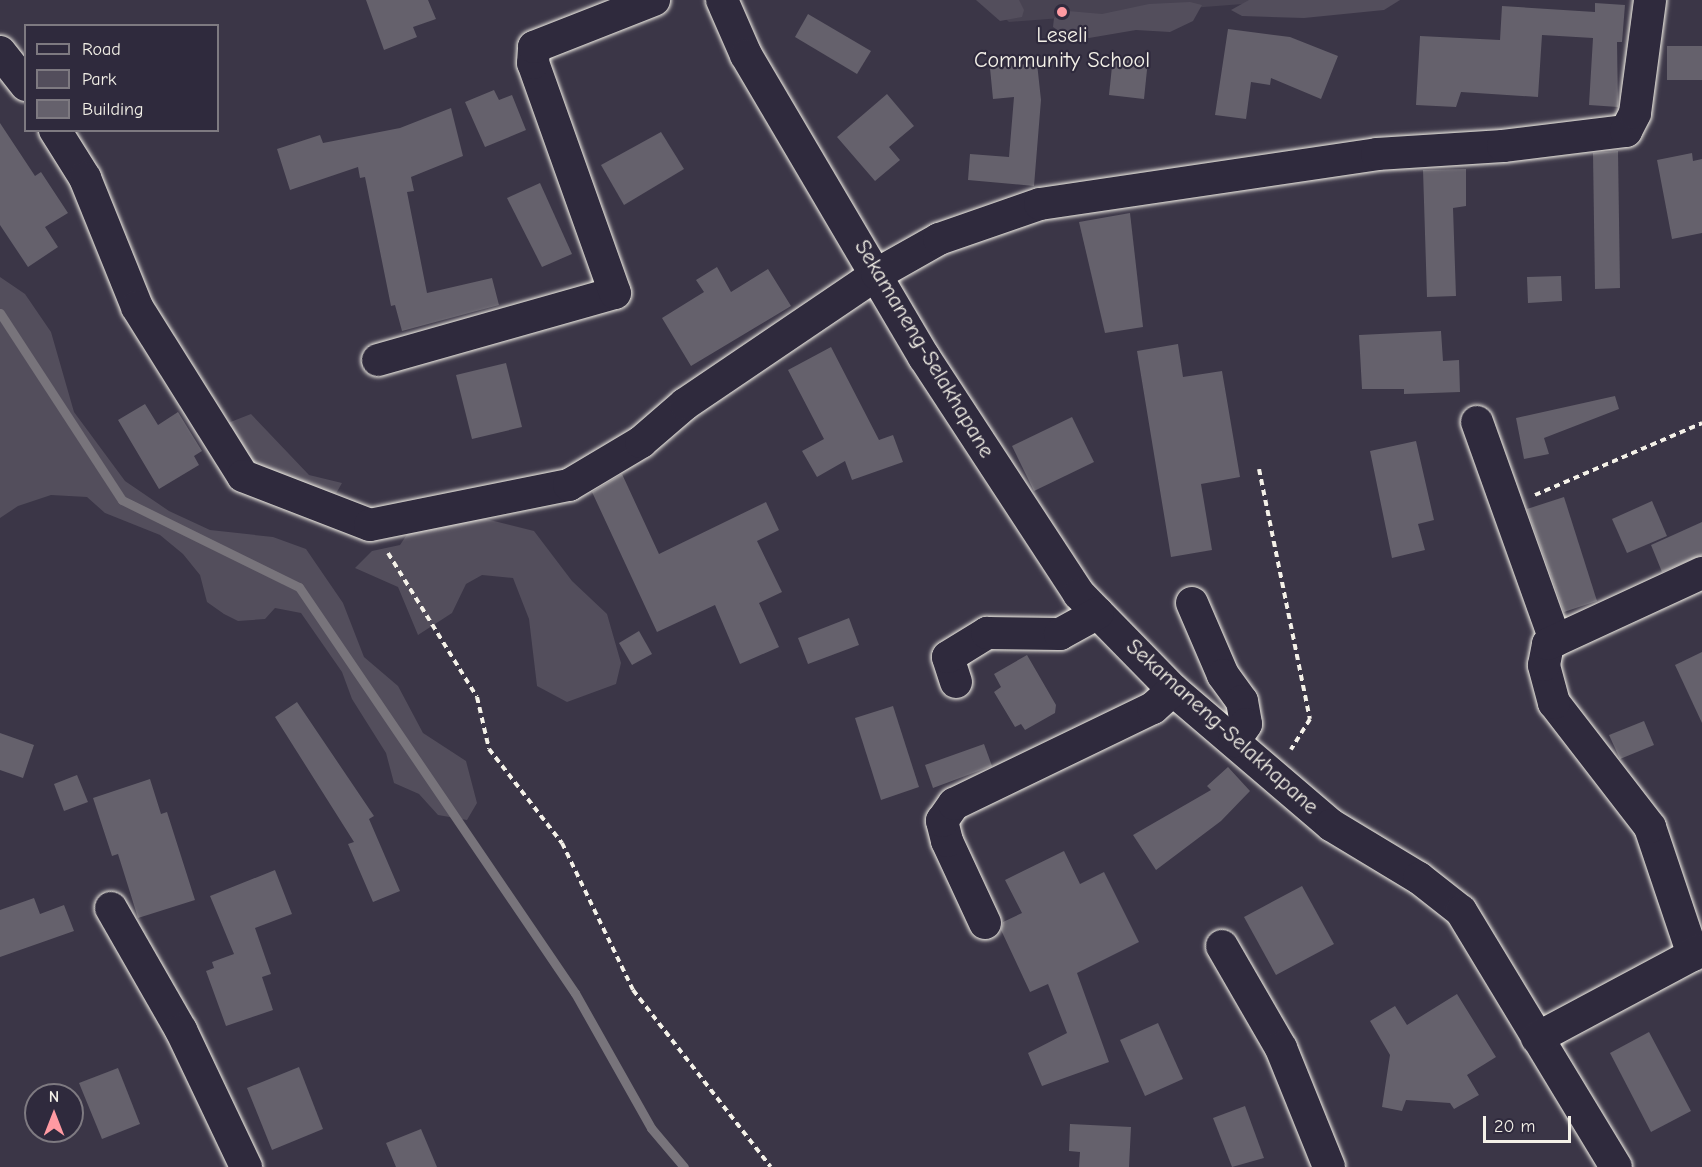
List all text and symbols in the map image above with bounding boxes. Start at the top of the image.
marker: Leseli Community School [1055,5,1069,19]
place label: Leseli Community School [974,22,1150,74]
legend [24,24,219,132]
text: Road [82,39,121,60]
text: Park [82,69,116,90]
text: Building [82,99,144,120]
street label: Sekamaneng-Selakhapane [848,235,1000,463]
street label: Sekamaneng-Selakhapane [1120,634,1324,820]
north arrow [24,1083,84,1143]
text: N [49,1088,59,1106]
scale bar [1486,1104,1574,1142]
text: 20 m [1494,1116,1535,1137]

